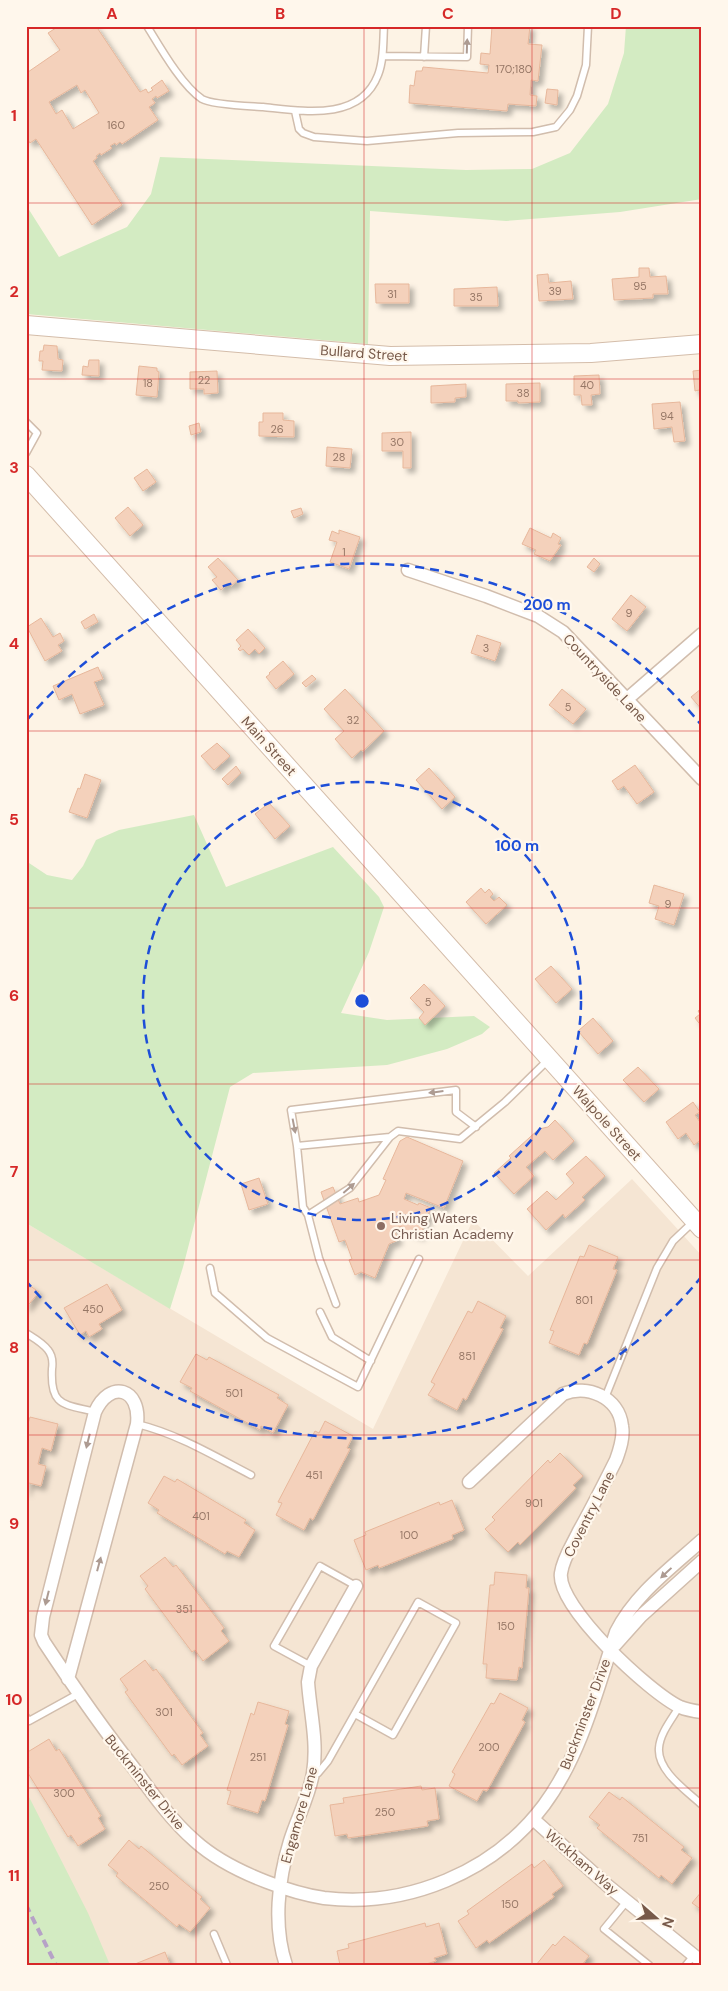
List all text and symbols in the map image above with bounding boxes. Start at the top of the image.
text: A [106,3,118,24]
text: B [275,3,285,24]
text: C [442,3,454,24]
text: D [610,3,622,24]
one-way arrow [463,37,471,53]
house number: 170;180 [496,62,532,76]
text: 1 [11,105,17,126]
house number: 160 [107,118,125,132]
house number: 95 [633,279,647,293]
text: 2 [9,281,19,302]
house number: 39 [548,284,562,298]
house number: 31 [387,287,397,301]
house number: 35 [469,290,483,304]
street label: Bullard Street [320,341,408,365]
house number: 22 [198,373,210,387]
house number: 18 [143,376,153,390]
house number: 40 [580,378,594,392]
house number: 38 [516,386,530,400]
house number: 94 [660,409,674,423]
house number: 26 [270,422,284,436]
house number: 30 [390,435,404,449]
house number: 28 [333,450,345,464]
text: 3 [9,457,19,478]
house number: 1 [342,545,346,559]
text: 200 m [523,595,571,615]
house number: 9 [626,606,633,620]
street label: Countryside Lane [559,630,651,726]
text: 4 [9,633,19,654]
house number: 3 [483,641,489,655]
house number: 5 [565,700,572,714]
street label: Main Street [237,712,301,780]
house number: 32 [347,713,359,727]
text: 5 [9,809,19,830]
text: 100 m [495,836,539,856]
house number: 9 [665,897,672,911]
text: 6 [9,985,19,1006]
centre of rings [353,992,371,1010]
house number: 5 [425,995,432,1009]
street label: Walpole Street [568,1082,646,1164]
one-way arrow [428,1088,444,1096]
one-way arrow [290,1118,298,1134]
text: 7 [10,1161,19,1182]
one-way arrow [342,1182,355,1193]
place label: Living Waters Christian Academy [391,1209,514,1243]
marker: Living Waters Christian Academy [375,1220,387,1232]
house number: 801 [575,1293,593,1307]
house number: 450 [83,1302,103,1316]
text: 8 [9,1337,19,1358]
one-way arrow [620,1345,627,1360]
house number: 851 [459,1349,475,1363]
house number: 501 [225,1386,243,1400]
one-way arrow [84,1433,92,1448]
house number: 451 [306,1468,322,1482]
street label: Coventry Lane [560,1468,618,1560]
house number: 901 [525,1496,543,1510]
house number: 401 [192,1509,210,1523]
text: 9 [9,1513,19,1534]
house number: 100 [400,1528,418,1542]
one-way arrow [95,1557,103,1572]
one-way arrow [660,1567,672,1579]
one-way arrow [43,1591,51,1606]
house number: 351 [176,1602,192,1616]
house number: 150 [497,1619,515,1633]
street label: Buckminster Drive [556,1656,614,1772]
text: 10 [5,1689,23,1710]
house number: 301 [155,1705,173,1719]
street label: Buckminster Drive [101,1731,189,1833]
house number: 200 [478,1740,500,1754]
house number: 251 [250,1750,266,1764]
street label: Engamore Lane [277,1765,321,1865]
house number: 300 [53,1786,75,1800]
house number: 250 [375,1805,395,1819]
street label: Wickham Way [541,1825,623,1899]
house number: 751 [632,1831,648,1845]
text: 11 [8,1865,20,1886]
house number: 250 [149,1879,169,1893]
north arrow [630,1894,680,1944]
house number: 150 [501,1897,519,1911]
text: N [658,1915,678,1930]

